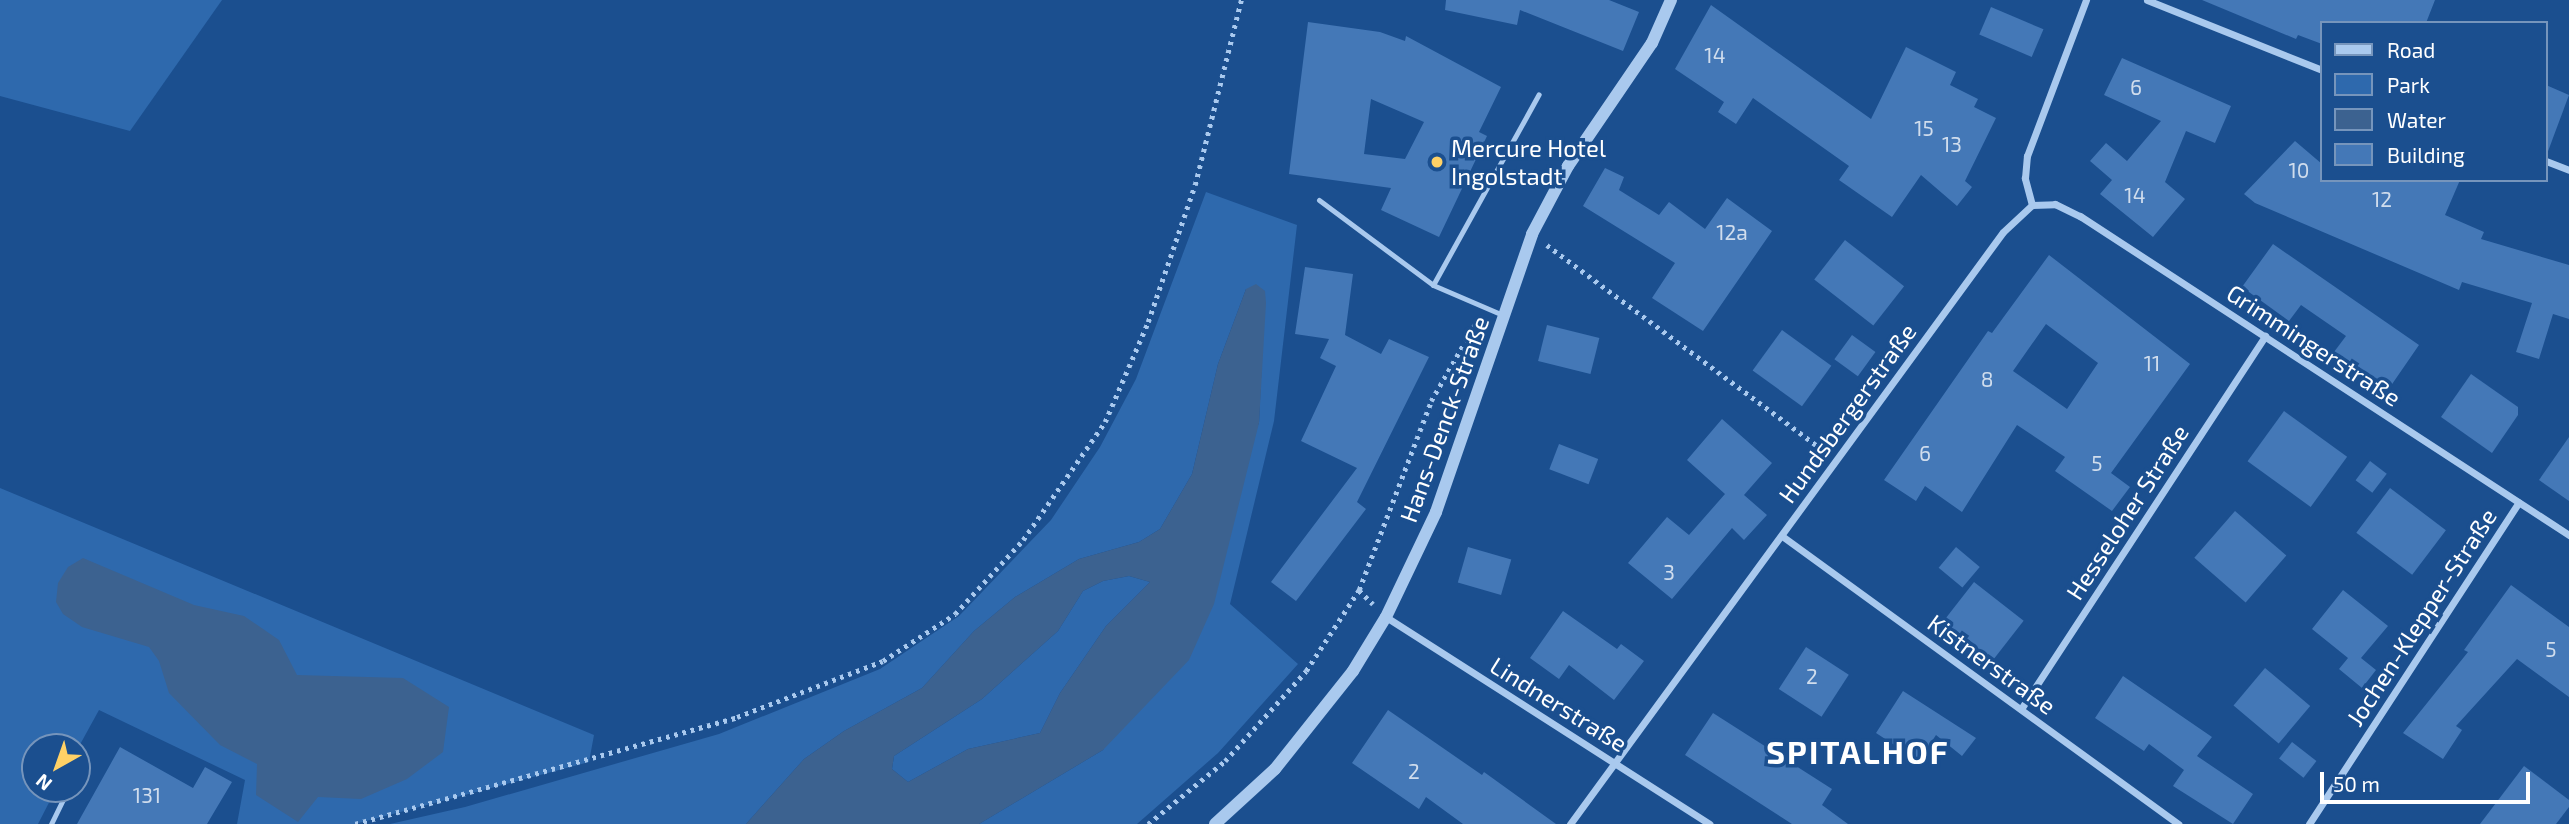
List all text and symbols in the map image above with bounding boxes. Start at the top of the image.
legend [2320,21,2548,182]
text: Road [2387,37,2435,62]
house number: 14 [1704,42,1726,68]
text: Park [2387,72,2430,97]
house number: 6 [2130,74,2142,100]
text: Water [2387,107,2446,132]
house number: 15 [1914,115,1934,141]
house number: 13 [1942,131,1962,157]
place label: Mercure Hotel Ingolstadt [1451,134,1606,190]
text: Building [2387,142,2465,167]
marker: Mercure Hotel Ingolstadt [1429,154,1445,170]
house number: 10 [2288,157,2310,183]
house number: 14 [2124,182,2146,208]
house number: 12 [2372,186,2392,212]
house number: 12a [1716,219,1748,245]
street label: Grimmingerstraße [2222,278,2406,412]
street label: Hans-Denck-Straße [1393,312,1495,526]
street label: Hundsbergerstraße [1772,318,1922,508]
house number: 11 [2144,350,2160,376]
house number: 8 [1981,366,1993,392]
street label: Hesseloher Straße [2060,419,2194,605]
house number: 6 [1919,440,1931,466]
house number: 5 [2091,450,2103,476]
street label: Jochen-Klepper-Straße [2340,503,2502,731]
house number: 3 [1663,559,1675,585]
street label: Kistnerstraße [1922,608,2062,720]
house number: 5 [2545,636,2557,662]
street label: Lindnerstraße [1485,651,1633,757]
house number: 2 [1806,663,1818,689]
district label: SPITALHOF [1767,732,1949,770]
north arrow [21,733,91,803]
house number: 2 [1408,758,1420,784]
scale bar [2324,758,2534,802]
text: N [31,770,56,796]
text: 50 m [2333,771,2380,796]
house number: 131 [133,782,161,808]

